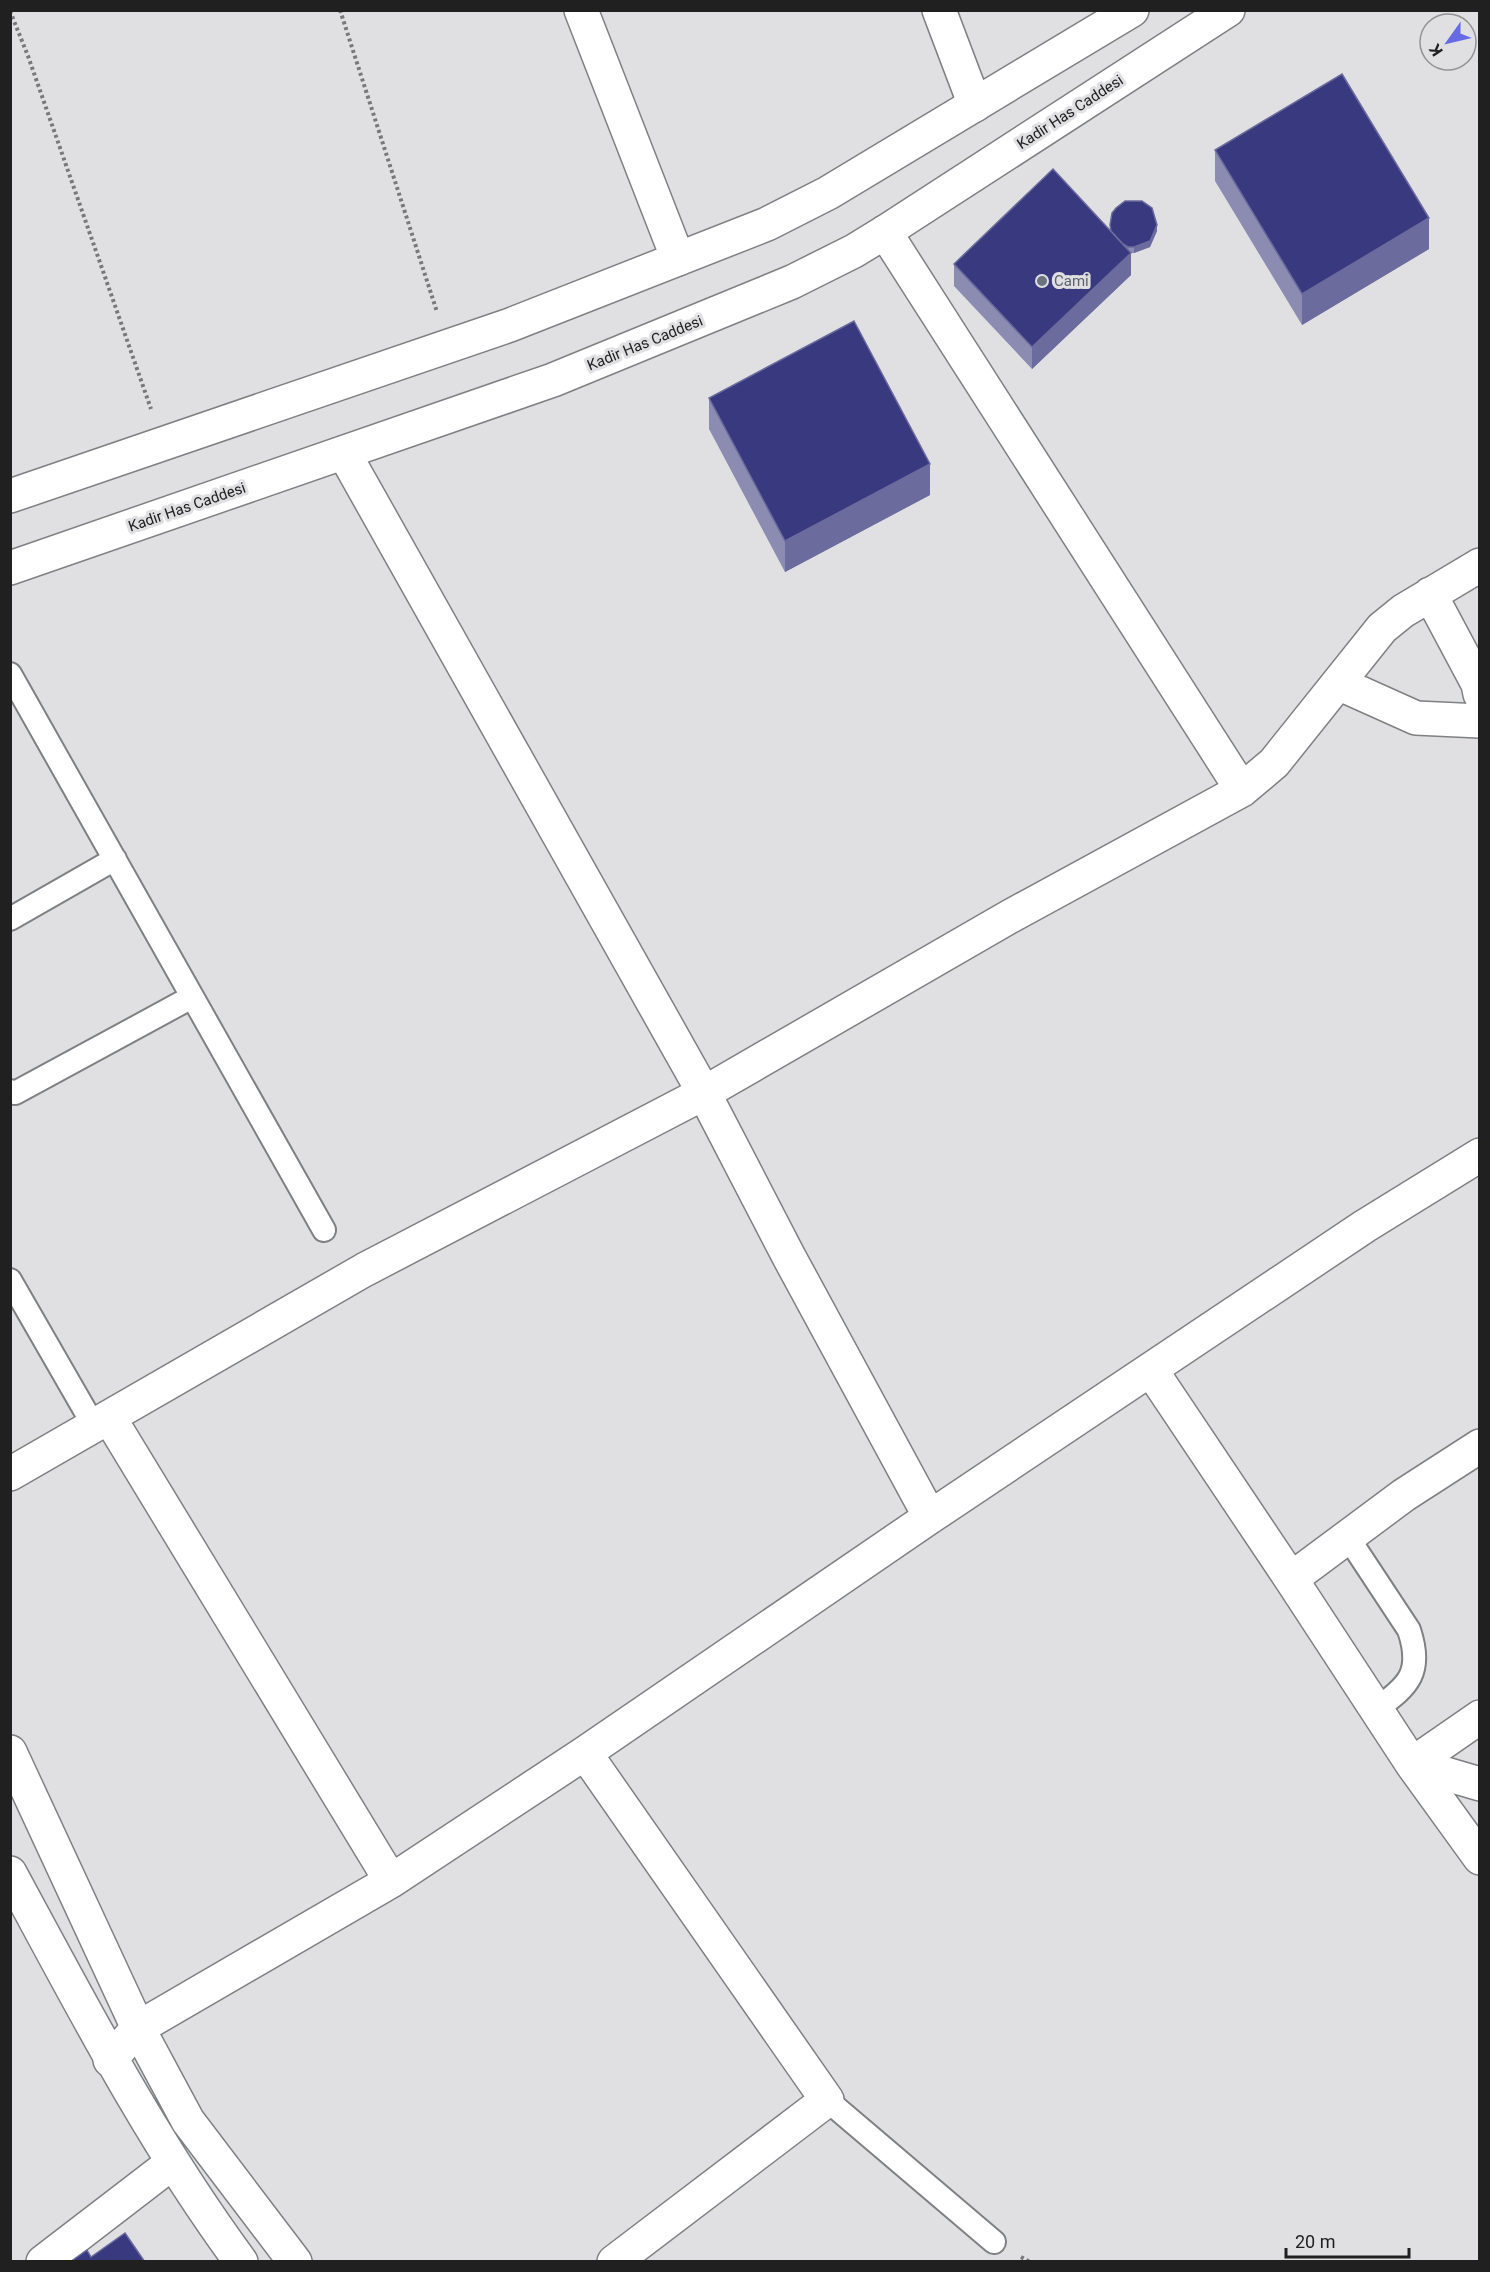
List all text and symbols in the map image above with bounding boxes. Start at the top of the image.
north arrow [1418,12,1478,72]
text: K [1425,40,1447,60]
street label: Kadir Has Caddesi [1014,71,1126,153]
place label: Cami [1054,272,1089,290]
marker: Cami [1035,274,1049,288]
street label: Kadir Has Caddesi [585,312,705,374]
street label: Kadir Has Caddesi [126,478,248,536]
scale bar [1286,2221,1409,2259]
text: 20 m [1295,2231,1335,2252]

